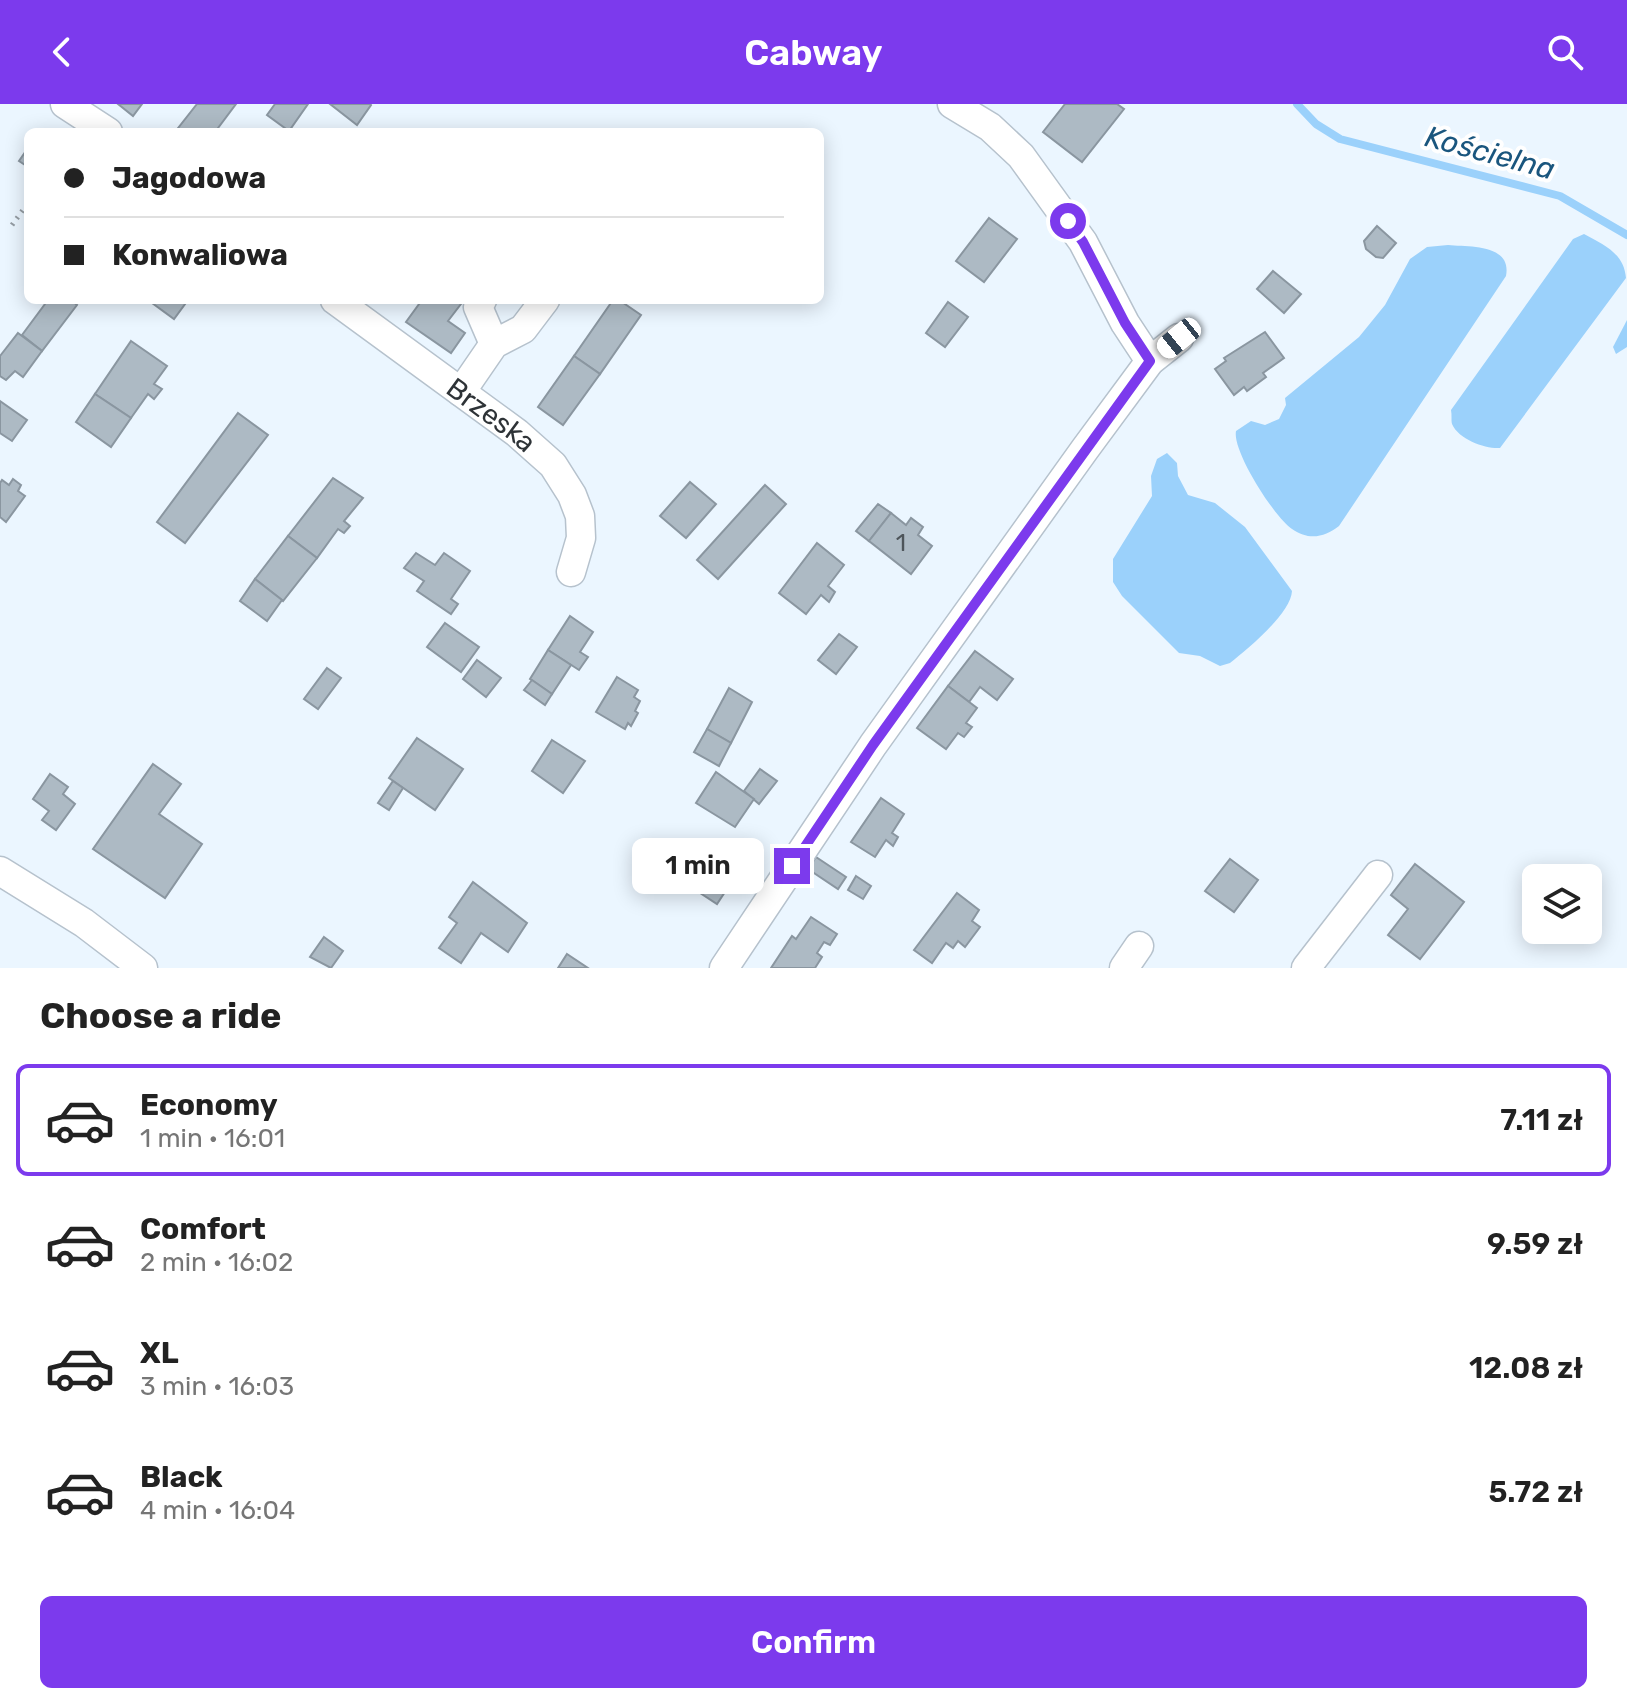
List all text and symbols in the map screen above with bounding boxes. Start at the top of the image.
icon: back [40,30,84,74]
icon: search [1543,30,1587,74]
text: Cabway [744,31,883,74]
water label: Kościelna [1421,118,1559,188]
text: Jagodowa [112,160,266,196]
route start [1050,203,1086,239]
text: Konwaliowa [112,237,288,273]
car [1153,314,1205,362]
street label: Brzeska [440,371,543,459]
house number: 1 [896,529,906,557]
callout: 1 min [632,838,764,894]
route end [774,848,810,884]
text: 1 min [665,850,731,881]
map controls [1522,864,1602,944]
button: layers [1522,864,1602,944]
text: Choose a ride [40,994,281,1037]
icon: car [44,1084,116,1156]
text: Economy [140,1087,278,1123]
text: 7.11 zł [1500,1102,1583,1138]
text: 1 min · 16:01 [140,1123,285,1154]
icon: car [44,1208,116,1280]
text: Comfort [140,1211,266,1247]
text: 9.59 zł [1487,1226,1583,1262]
text: 2 min · 16:02 [140,1247,293,1278]
icon: car [44,1332,116,1404]
text: XL [140,1335,179,1371]
text: 12.08 zł [1469,1350,1583,1386]
text: 3 min · 16:03 [140,1371,294,1402]
icon: car [44,1456,116,1528]
text: Black [140,1459,223,1495]
text: 5.72 zł [1488,1474,1583,1510]
text: 4 min · 16:04 [140,1495,295,1526]
button: Confirm [40,1596,1587,1688]

